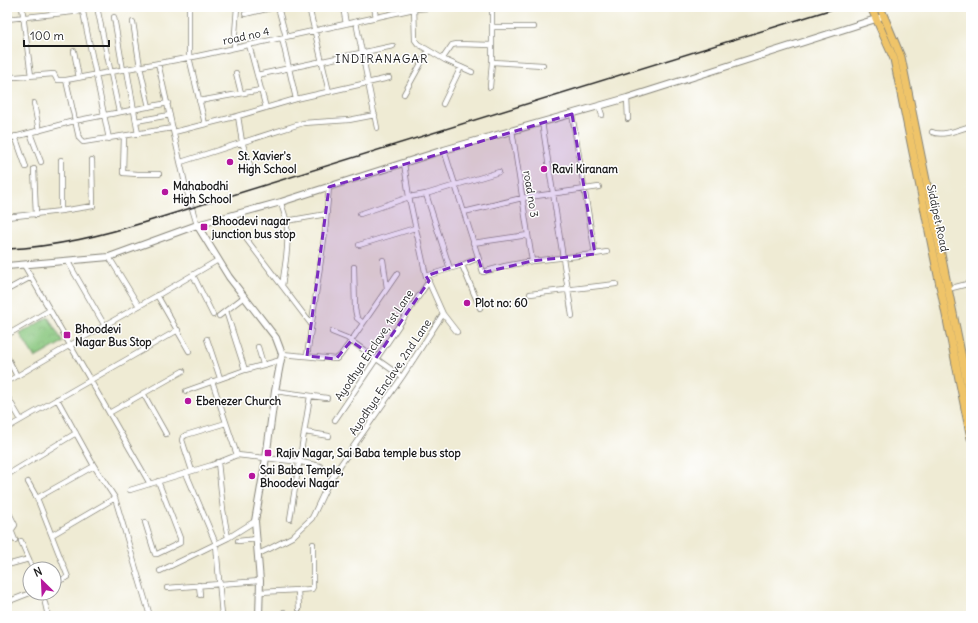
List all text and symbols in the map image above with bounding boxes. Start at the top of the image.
scale bar [24,22,109,48]
street label: road no 4 [221,24,271,48]
text: 100 m [30,28,64,43]
district label: INDIRANAGAR [335,51,429,66]
place label: St. Xavier's High School [238,149,296,177]
marker: St. Xavier's High School [225,157,235,167]
place label: Ravi Kiranam [552,162,618,176]
marker: Ravi Kiranam [539,164,549,174]
street label: road no 3 [520,170,542,218]
place label: Mahabodhi High School [173,179,231,207]
street label: Siddipet Road [924,183,952,253]
marker: Mahabodhi High School [160,187,170,197]
place label: Bhoodevi nagar junction bus stop [211,214,295,242]
marker: Bhoodevi nagar junction bus stop [199,222,209,232]
street label: Ayodhya Enclave, 1st Lane [332,287,416,403]
place label: Plot no: 60 [475,296,528,310]
marker: Plot no: 60 [462,298,472,308]
street label: Ayodhya Enclave, 2nd Lane [346,316,434,438]
place label: Bhoodevi Nagar Bus Stop [75,322,152,350]
marker: Bhoodevi Nagar Bus Stop [62,330,72,340]
place label: Ebenezer Church [196,394,282,408]
marker: Ebenezer Church [183,396,193,406]
place label: Rajiv Nagar, Sai Baba temple bus stop [276,446,461,461]
marker: Rajiv Nagar, Sai Baba temple bus stop [263,448,273,458]
place label: Sai Baba Temple, Bhoodevi Nagar [260,463,343,491]
marker: Sai Baba Temple, Bhoodevi Nagar [247,471,257,481]
north arrow [22,561,62,601]
text: N [32,564,44,580]

